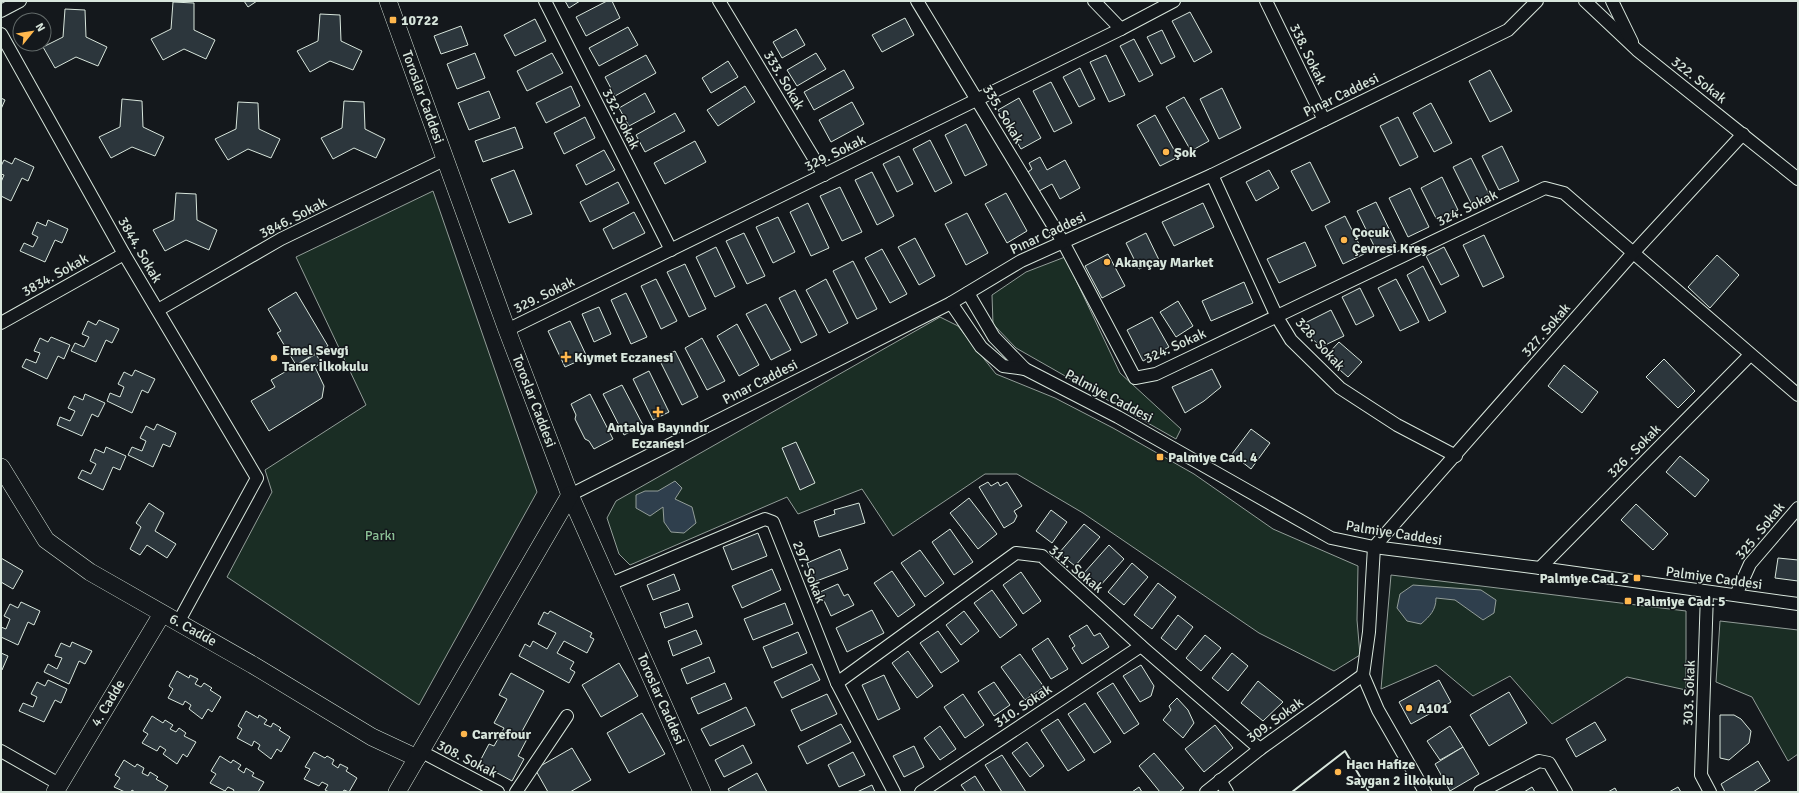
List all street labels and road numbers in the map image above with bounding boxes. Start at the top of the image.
street label: 338. Sokak [1286,21,1330,87]
street label: 333. Sokak [760,47,808,113]
street label: Toroslar Caddesi [398,48,448,146]
street label: 322. Sokak [1668,53,1730,107]
street label: Pınar Caddesi [1300,69,1382,121]
street label: 335. Sokak [979,81,1027,147]
street label: 332. Sokak [599,86,643,152]
street label: 329. Sokak [802,131,868,175]
street label: 324. Sokak [1434,186,1500,230]
street label: 3846. Sokak [257,194,329,242]
street label: Pınar Caddesi [1007,208,1089,258]
street label: 3844. Sokak [114,214,166,286]
street label: 3834. Sokak [19,250,91,300]
street label: 329. Sokak [511,273,577,317]
street label: 327. Sokak [1518,300,1574,360]
street label: 328. Sokak [1292,314,1348,374]
street label: 324. Sokak [1142,325,1208,367]
street label: Toroslar Caddesi [509,352,559,450]
street label: Pınar Caddesi [720,356,800,408]
street label: Palmiye Caddesi [1062,366,1156,426]
street label: 326 . Sokak [1604,421,1664,481]
street label: 325 . Sokak [1732,499,1788,563]
street label: Palmiye Caddesi [1345,517,1443,549]
street label: 297. Sokak [789,538,829,606]
street label: 311. Sokak [1045,541,1107,597]
street label: Palmiye Caddesi [1665,563,1763,593]
street label: 6. Cadde [166,610,220,650]
street label: Toroslar Caddesi [633,651,689,747]
street label: 303. Sokak [1679,660,1699,726]
street label: 4. Cadde [87,677,129,729]
street label: 310. Sokak [991,681,1055,731]
street label: 309. Sokak [1243,694,1307,746]
street label: 308. Sokak [434,737,500,781]

